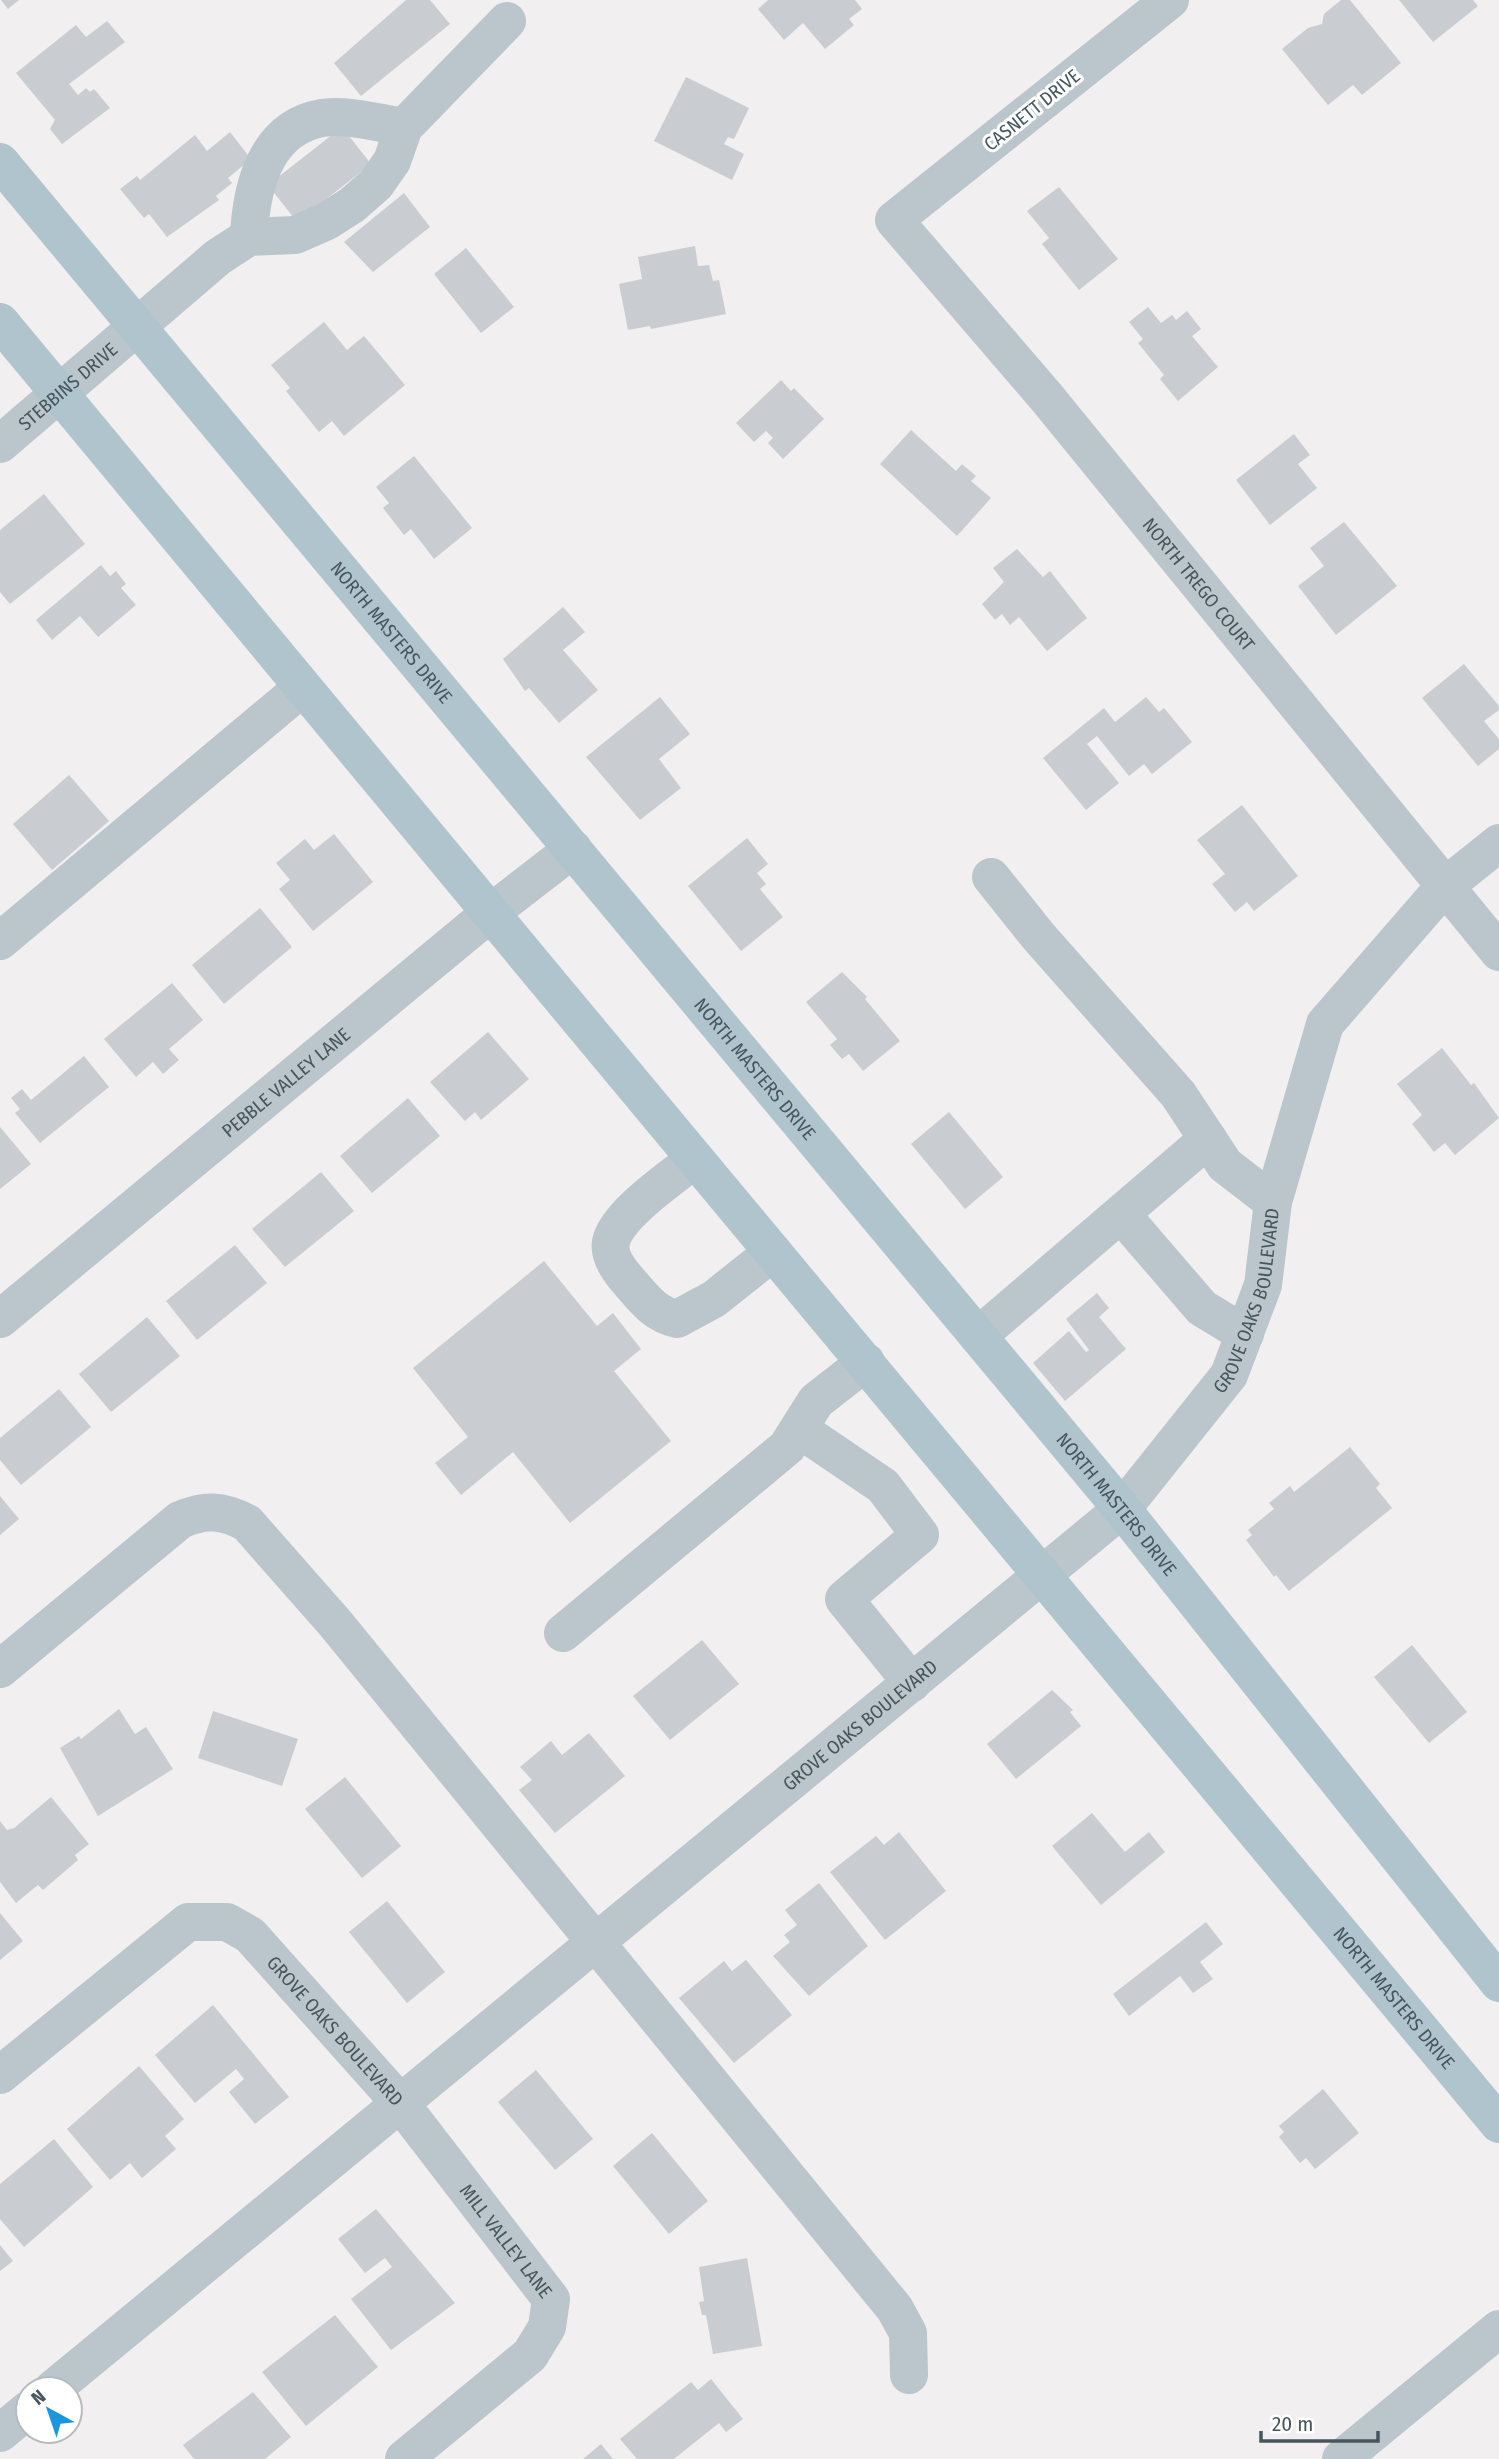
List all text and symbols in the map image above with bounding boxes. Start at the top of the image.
street label: CASNETT DRIVE [979,64,1085,156]
street label: STEBBINS DRIVE [13,337,122,435]
street label: NORTH TREGO COURT [1138,513,1260,655]
street label: NORTH MASTERS DRIVE [326,557,457,708]
street label: NORTH MASTERS DRIVE [690,993,821,1144]
street label: PEBBLE VALLEY LANE [217,1023,355,1142]
street label: GROVE OAKS BOULEVARD [1208,1207,1284,1398]
street label: NORTH MASTERS DRIVE [1052,1428,1182,1580]
street label: GROVE OAKS BOULEVARD [778,1655,942,1795]
street label: NORTH MASTERS DRIVE [1329,1922,1460,2073]
street label: GROVE OAKS BOULEVARD [262,1951,408,2110]
street label: MILL VALLEY LANE [455,2179,557,2302]
north arrow [14,2375,84,2445]
text: N [27,2385,50,2410]
scale bar [1261,2400,1378,2444]
text: 20 m [1272,2411,1313,2437]

